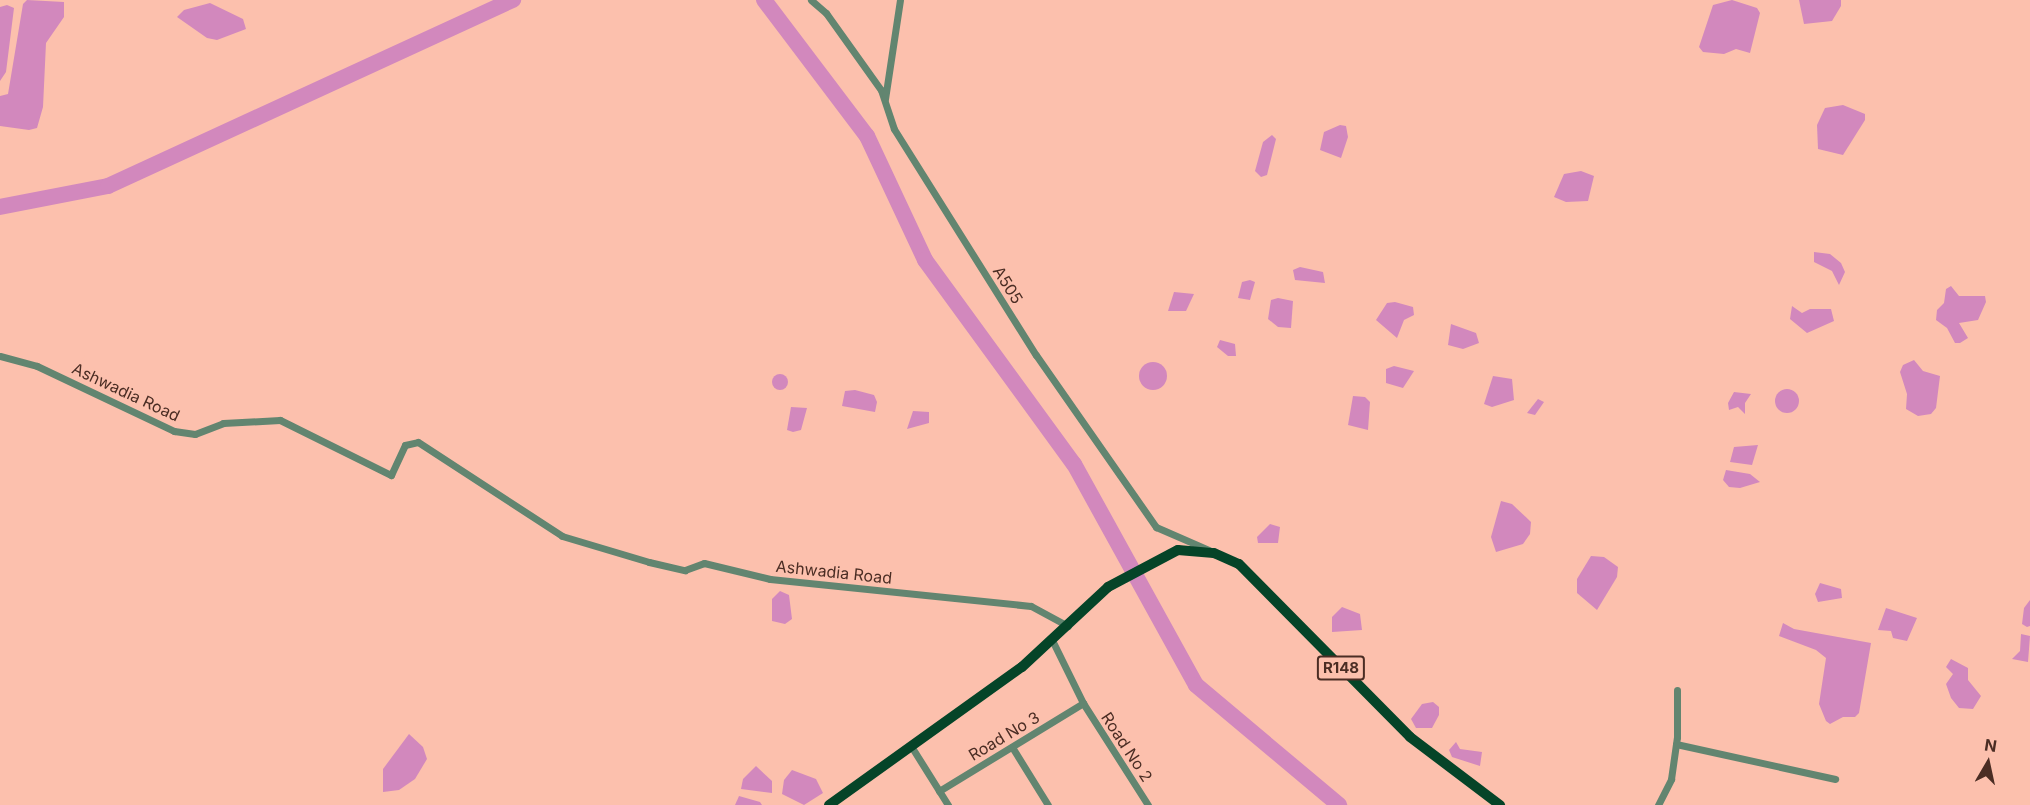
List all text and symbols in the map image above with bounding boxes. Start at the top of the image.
street label: A505 [989,263,1027,307]
street label: Ashwadia Road [69,359,183,425]
street label: Ashwadia Road [775,556,893,588]
road number: R148 [1316,656,1366,680]
street label: Road No 3 [965,707,1043,765]
street label: Road No 2 [1097,709,1157,785]
north arrow [1958,733,2018,793]
text: N [1983,734,1998,756]

